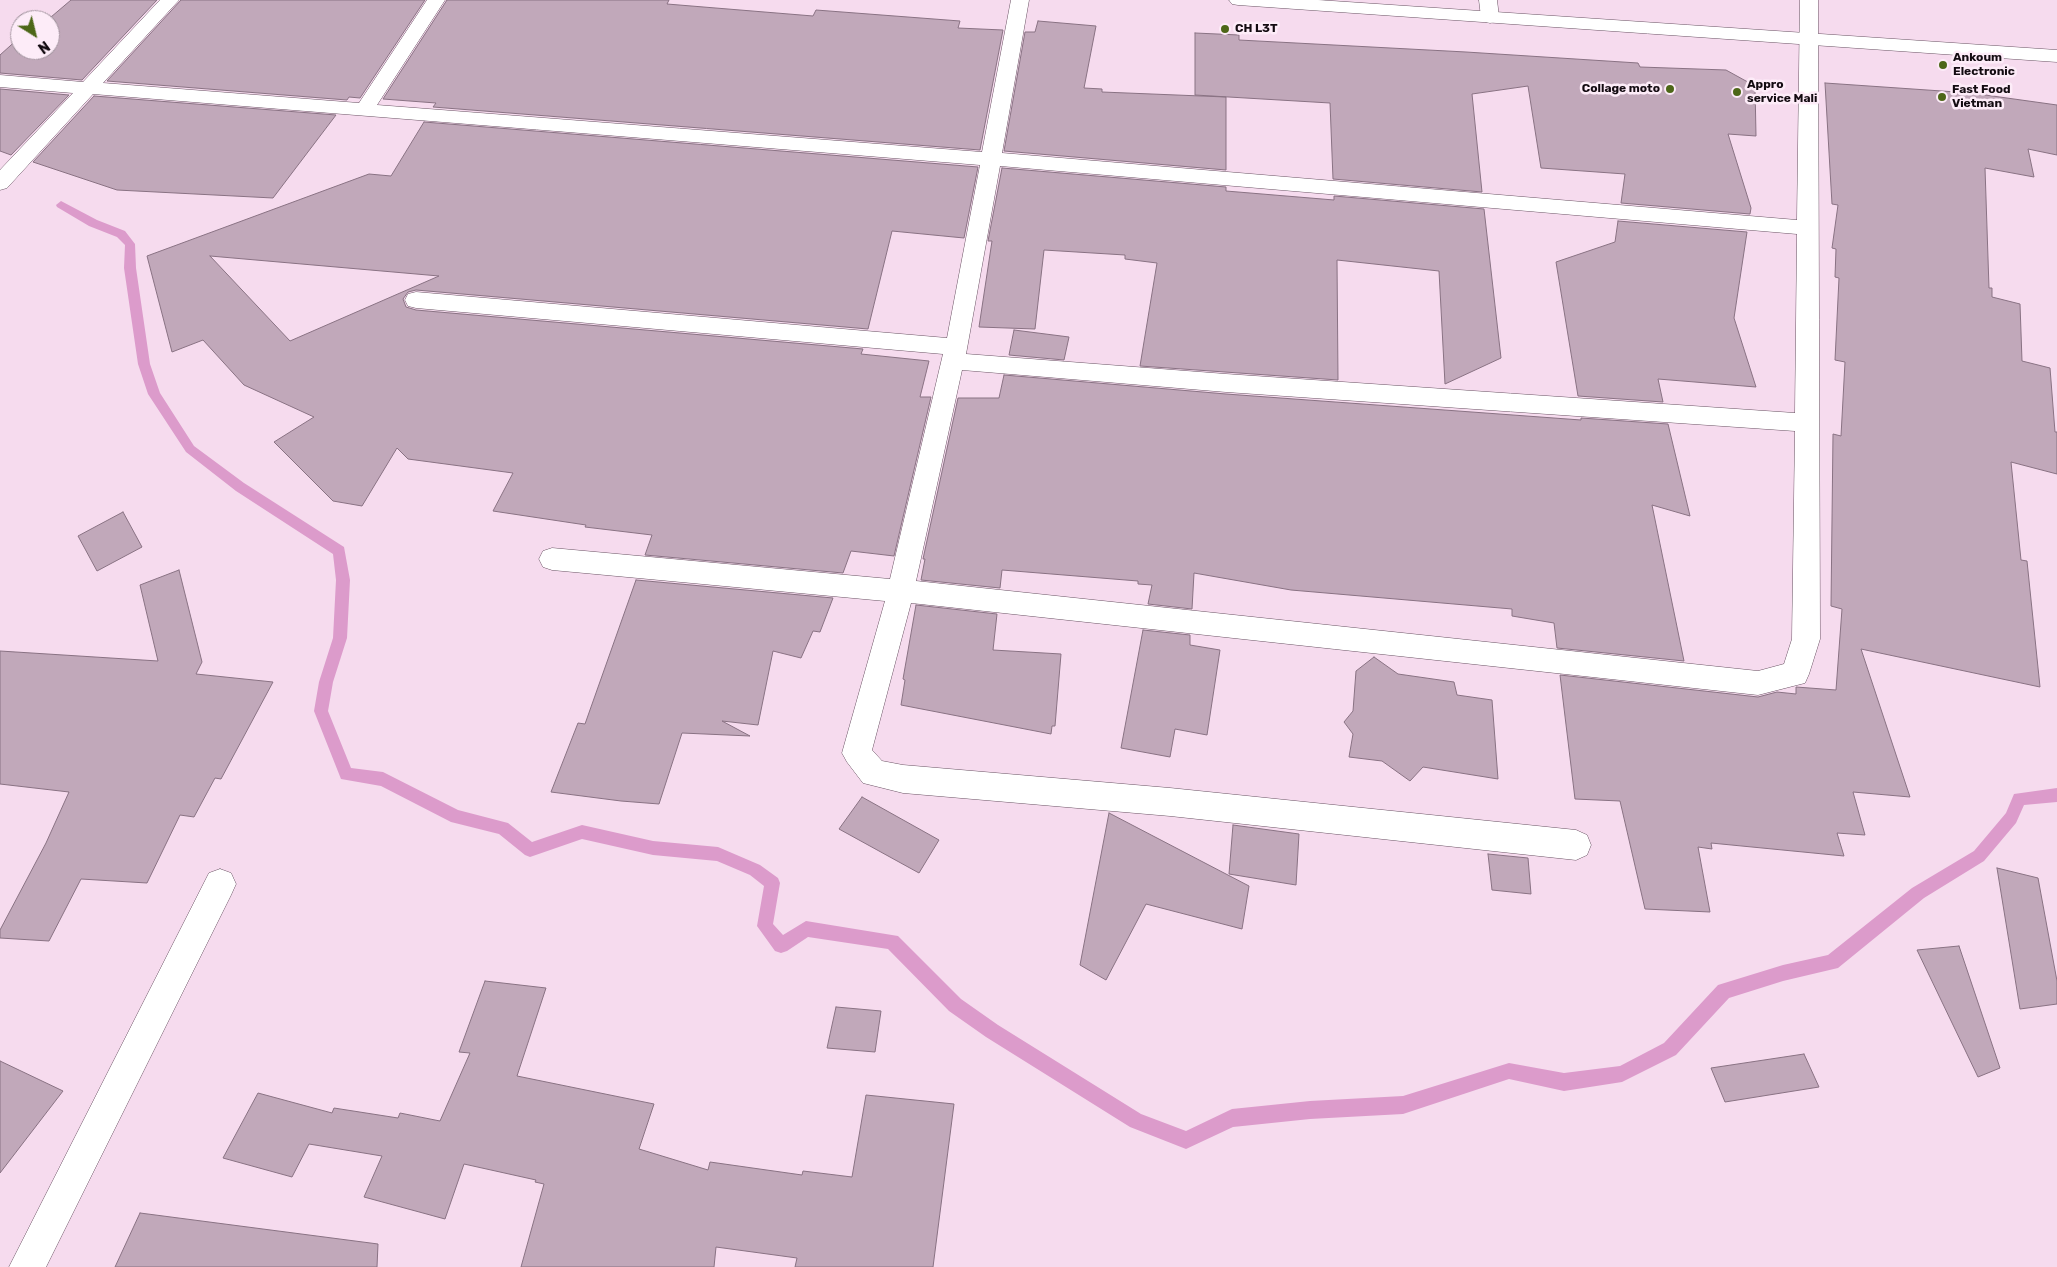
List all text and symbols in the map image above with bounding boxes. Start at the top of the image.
north arrow [10,10,60,60]
place label: CH L3T [1235,22,1278,36]
marker: CH L3T [1219,23,1231,35]
text: N [34,37,53,57]
place label: Ankoum Electronic [1953,51,2015,79]
marker: Ankoum Electronic [1937,59,1949,71]
place label: Appro service Mali [1747,78,1817,106]
place label: Collage moto [1582,82,1660,96]
marker: Collage moto [1664,83,1676,95]
place label: Fast Food Vietman [1952,83,2011,111]
marker: Appro service Mali [1731,86,1743,98]
marker: Fast Food Vietman [1936,91,1948,103]

